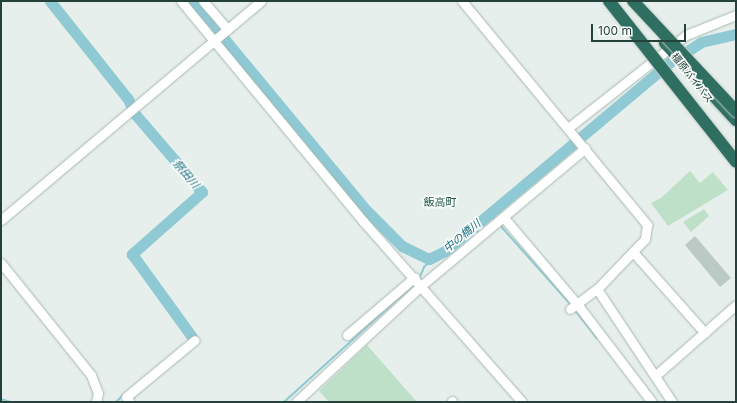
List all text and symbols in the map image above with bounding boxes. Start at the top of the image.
scale bar [593,16,688,42]
text: 100 m [598,23,632,38]
street label: 橿原バイパス [669,51,715,105]
water label: 祭田川 [170,157,202,191]
district label: 飯高町 [424,195,456,209]
water label: 中の橋川 [441,217,483,255]

